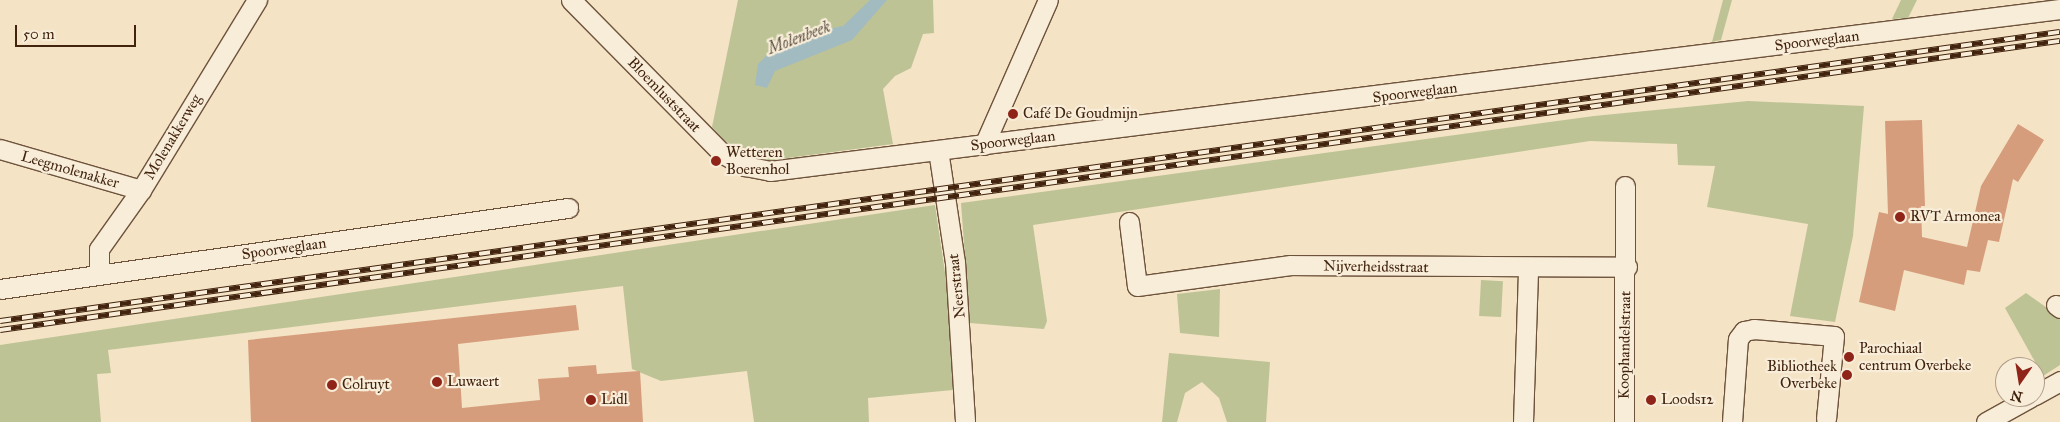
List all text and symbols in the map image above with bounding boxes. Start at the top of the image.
scale bar [18,15,139,47]
water label: Molenbeek [765,17,833,59]
text: 50 m [23,25,55,43]
street label: Spoorweglaan [1774,27,1860,55]
street label: Bloemluststraat [624,54,704,136]
street label: Spoorweglaan [1372,79,1458,107]
street label: Molenakkerweg [140,91,206,183]
place label: Café De Goudmijn [1023,105,1138,123]
marker: Café De Goudmijn [1007,108,1019,120]
street label: Spoorweglaan [970,127,1056,155]
place label: Wetteren Boerenhol [726,143,790,178]
street label: Leegmolenakker [19,147,121,193]
marker: Wetteren Boerenhol [710,155,722,167]
place label: RVT Armonea [1910,208,2001,226]
marker: RVT Armonea [1894,211,1906,223]
street label: Spoorweglaan [241,234,327,264]
street label: Neerstraat [945,253,969,319]
street label: Nijverheidsstraat [1323,257,1429,277]
street label: Koophandelstraat [1615,291,1635,399]
place label: Parochiaal centrum Overbeke [1859,339,1971,374]
marker: Parochiaal centrum Overbeke [1843,351,1855,363]
place label: Bibliotheek Overbeke [1767,357,1837,392]
north arrow [1995,357,2045,407]
marker: Bibliotheek Overbeke [1841,369,1853,381]
place label: Luwaert [447,373,499,391]
place label: Colruyt [342,376,390,394]
marker: Luwaert [431,376,443,388]
marker: Colruyt [326,379,338,391]
text: N [2009,387,2024,406]
place label: Lidl [601,391,628,409]
place label: Loods12 [1661,391,1714,409]
marker: Lidl [585,394,597,406]
marker: Loods12 [1645,394,1657,406]

